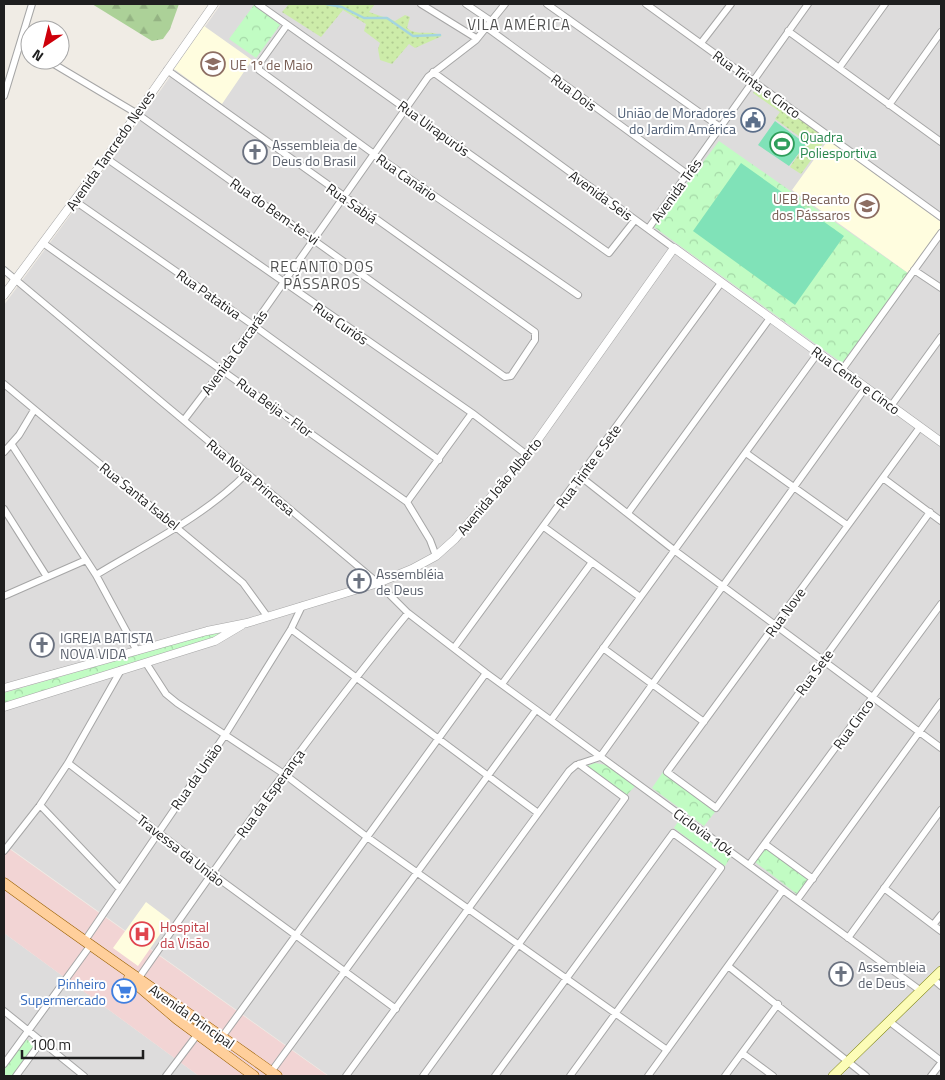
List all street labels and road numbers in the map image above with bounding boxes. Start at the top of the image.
street label: Rua Trinta e Cinco [709,45,805,123]
street label: Rua Dois [547,68,601,116]
street label: Avenida Tancredo Neves [60,85,160,215]
street label: Rua Uirapurύs [394,95,474,161]
street label: Rua Canário [372,148,442,206]
street label: Avenida Três [646,154,706,226]
street label: Avenida Seis [565,165,637,225]
street label: Rua do Bem-te-vi [226,172,324,250]
street label: Rua Sabiá [322,178,382,228]
street label: Rua Patativa [172,264,246,324]
street label: Rua Curiós [309,296,373,350]
street label: Avenida Carcarás [196,305,272,399]
street label: Rua Cento e Cinco [807,341,905,419]
street label: Rua Beija - Flor [232,372,318,442]
street label: Rua Trinte e Sete [550,420,626,512]
street label: Avenida João Alberto [452,433,546,539]
street label: Rua Nova Princesa [202,434,300,520]
street label: Rua Santa Isabel [95,457,185,535]
street label: Rua Nove [760,583,810,641]
street label: Rua Sete [790,645,838,699]
street label: Rua Cinco [828,694,878,754]
street label: Rua da União [165,738,227,814]
street label: Rua da Esperança [231,744,309,842]
street label: Ciclovia 104 [669,803,739,861]
street label: Travessa da União [133,809,229,891]
street label: Avenida Principal [145,979,239,1053]

